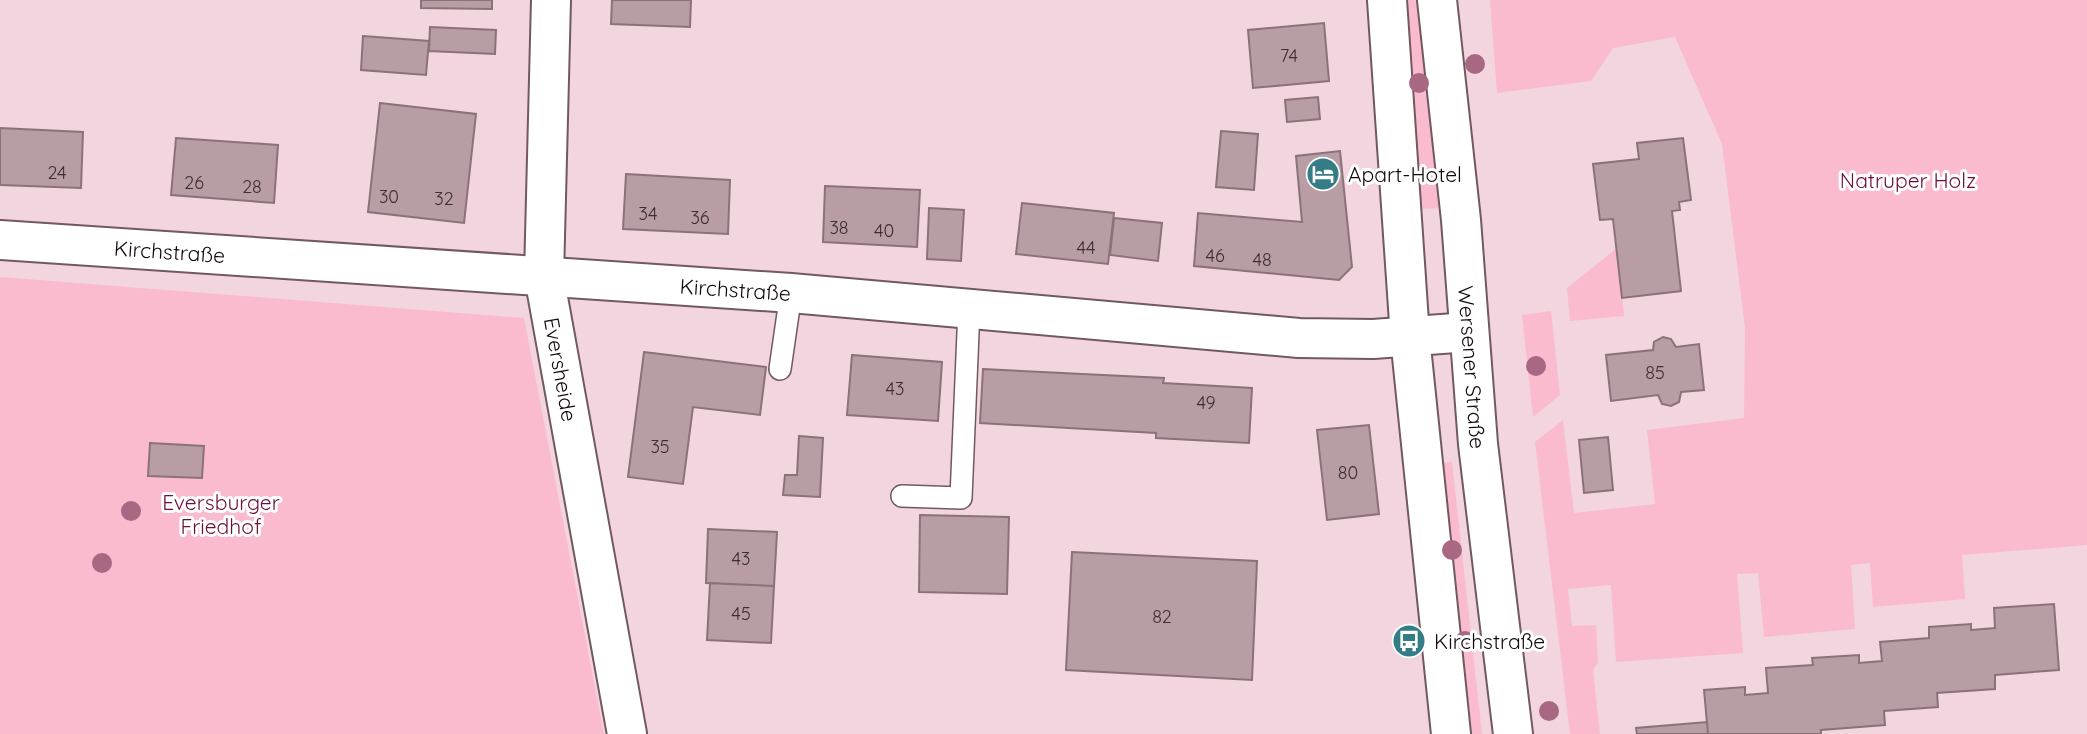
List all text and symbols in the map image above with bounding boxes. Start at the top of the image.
house number: 74 [1280,44,1298,67]
hotel icon: Apart-Hotel [1304,155,1342,193]
house number: 24 [47,161,67,184]
place label: Apart-Hotel [1348,161,1462,187]
park label: Natruper Holz [1840,167,1976,193]
house number: 26 [184,171,204,194]
house number: 28 [242,175,262,198]
house number: 30 [379,185,399,208]
house number: 32 [434,187,454,210]
house number: 34 [639,202,657,225]
house number: 36 [690,206,710,229]
house number: 38 [829,216,849,239]
house number: 40 [874,219,894,242]
street label: Kirchstraße [113,235,226,268]
house number: 44 [1077,236,1095,259]
house number: 46 [1205,244,1225,267]
house number: 48 [1252,248,1272,271]
street label: Kirchstraße [679,273,792,306]
street label: Wersener Straße [1453,285,1491,450]
street label: Eversheide [539,315,583,424]
house number: 85 [1645,361,1665,384]
house number: 43 [886,377,904,400]
house number: 49 [1196,391,1216,414]
house number: 35 [650,435,670,458]
house number: 80 [1338,461,1358,484]
park label: Eversburger Friedhof [162,489,280,539]
house number: 43 [732,547,750,570]
house number: 45 [731,602,751,625]
house number: 82 [1152,605,1172,628]
bus stop icon: Kirchstraße [1390,622,1428,660]
place label: Kirchstraße [1434,628,1545,654]

